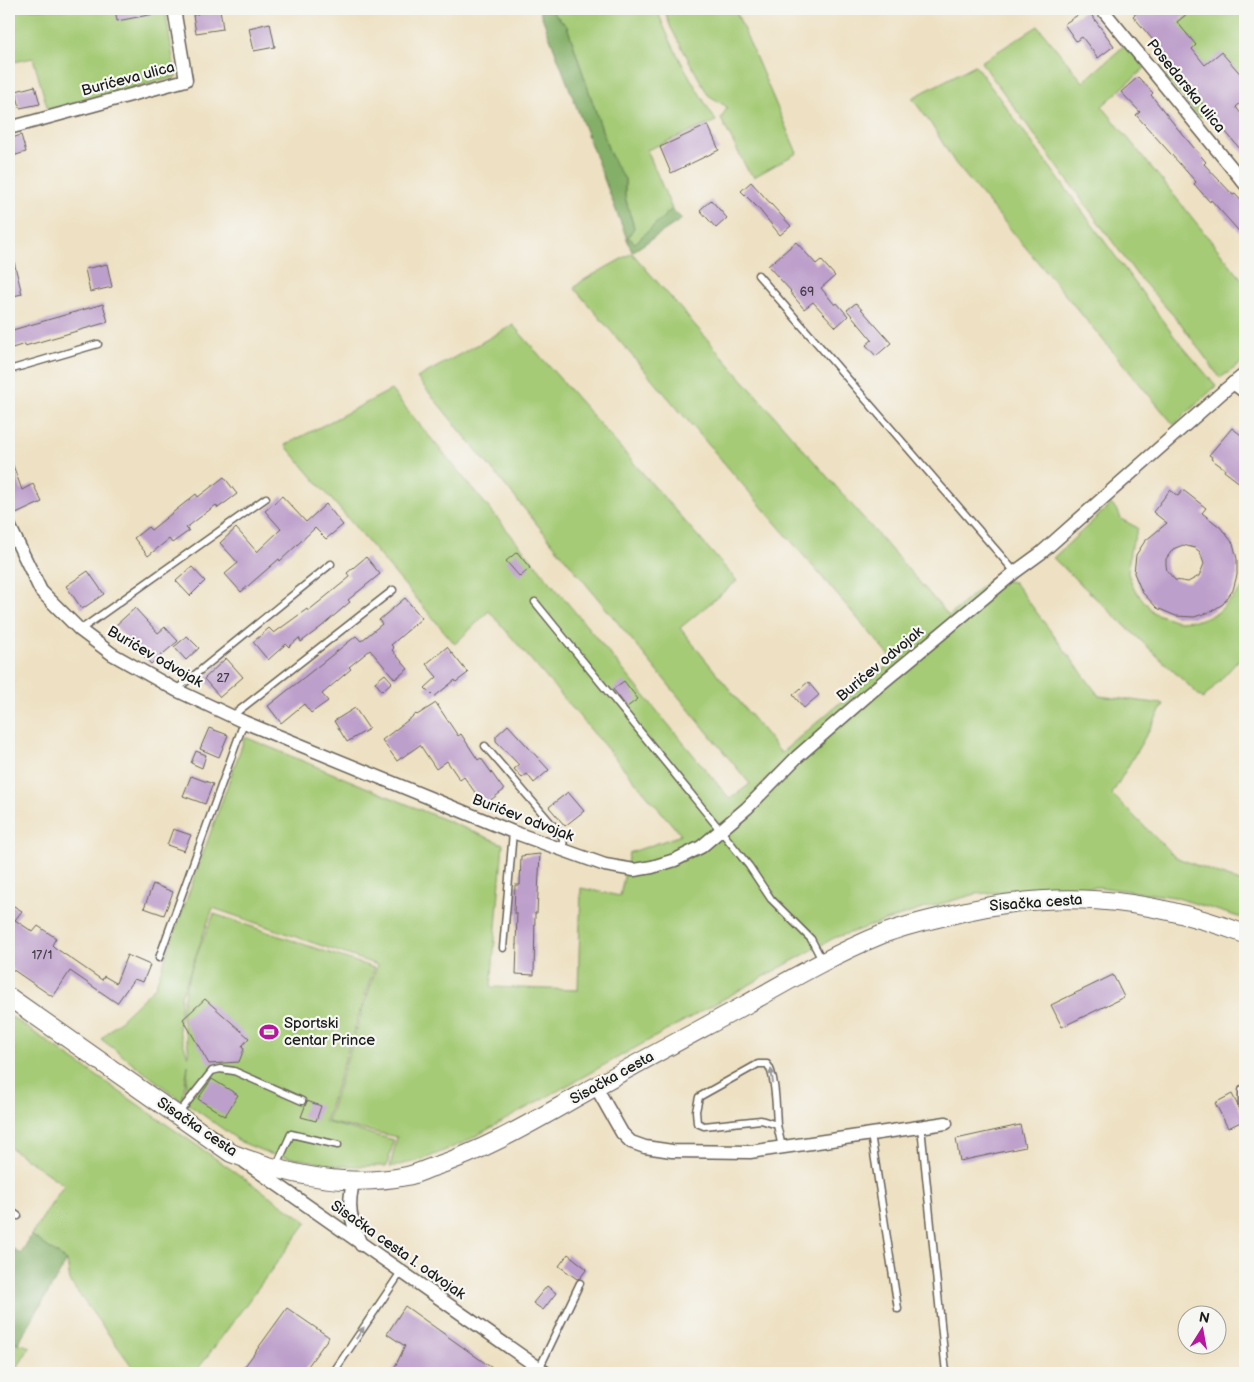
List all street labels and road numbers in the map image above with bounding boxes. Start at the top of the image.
street label: Posedarska ulica [1142,35,1230,137]
street label: Burićeva ulica [79,57,177,101]
street label: Burićev odvojak [104,622,207,692]
street label: Burićev odvojak [833,622,928,706]
street label: Burićev odvojak [469,790,577,846]
street label: Sisačka cesta [989,890,1083,916]
street label: Sisačka cesta [567,1047,657,1109]
street label: Sisačka cesta [153,1093,241,1161]
street label: Sisačka cesta I. odvojak [327,1196,470,1304]

